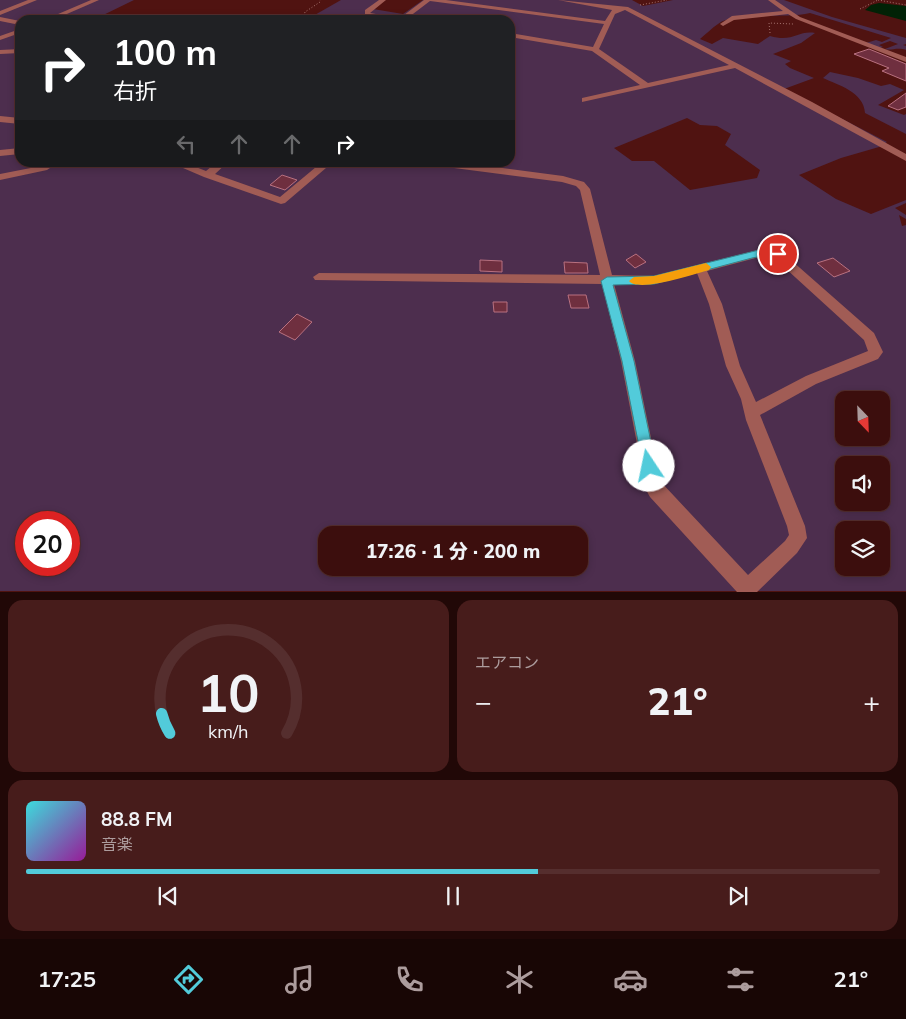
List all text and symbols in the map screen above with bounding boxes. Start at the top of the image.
text: 100 m [113,30,217,74]
icon: right [30,35,95,100]
text: 右折 [113,77,157,105]
icon: left [172,130,200,158]
icon: ahead [225,130,253,158]
icon: ahead [278,130,306,158]
icon: right [331,130,359,158]
pin [757,233,799,275]
icon: arrive [764,240,792,268]
north arrow [835,391,890,446]
map controls [835,391,890,576]
position arrow [622,439,674,491]
button: sound [835,456,890,511]
speed limit sign: 20 [15,511,80,576]
button: layers [835,521,890,576]
text: 17:26 · 1 分 · 200 m [366,539,540,563]
text: エアコン [475,652,539,672]
text: 10 [197,660,260,725]
text: 21° [647,677,708,725]
text: − [475,684,492,719]
text: + [863,684,880,719]
text: km/h [208,720,249,742]
text: 88.8 FM [101,807,173,831]
text: 音楽 [101,834,133,854]
icon: previous [154,882,182,910]
icon: pause [439,882,467,910]
icon: next [724,882,752,910]
icon: directions [171,962,206,997]
icon: music [282,962,317,997]
icon: phone [392,962,427,997]
icon: climate [502,962,537,997]
icon: car [613,962,648,997]
icon: filters [723,962,758,997]
text: 17:25 [38,965,96,993]
text: 21° [833,965,868,993]

